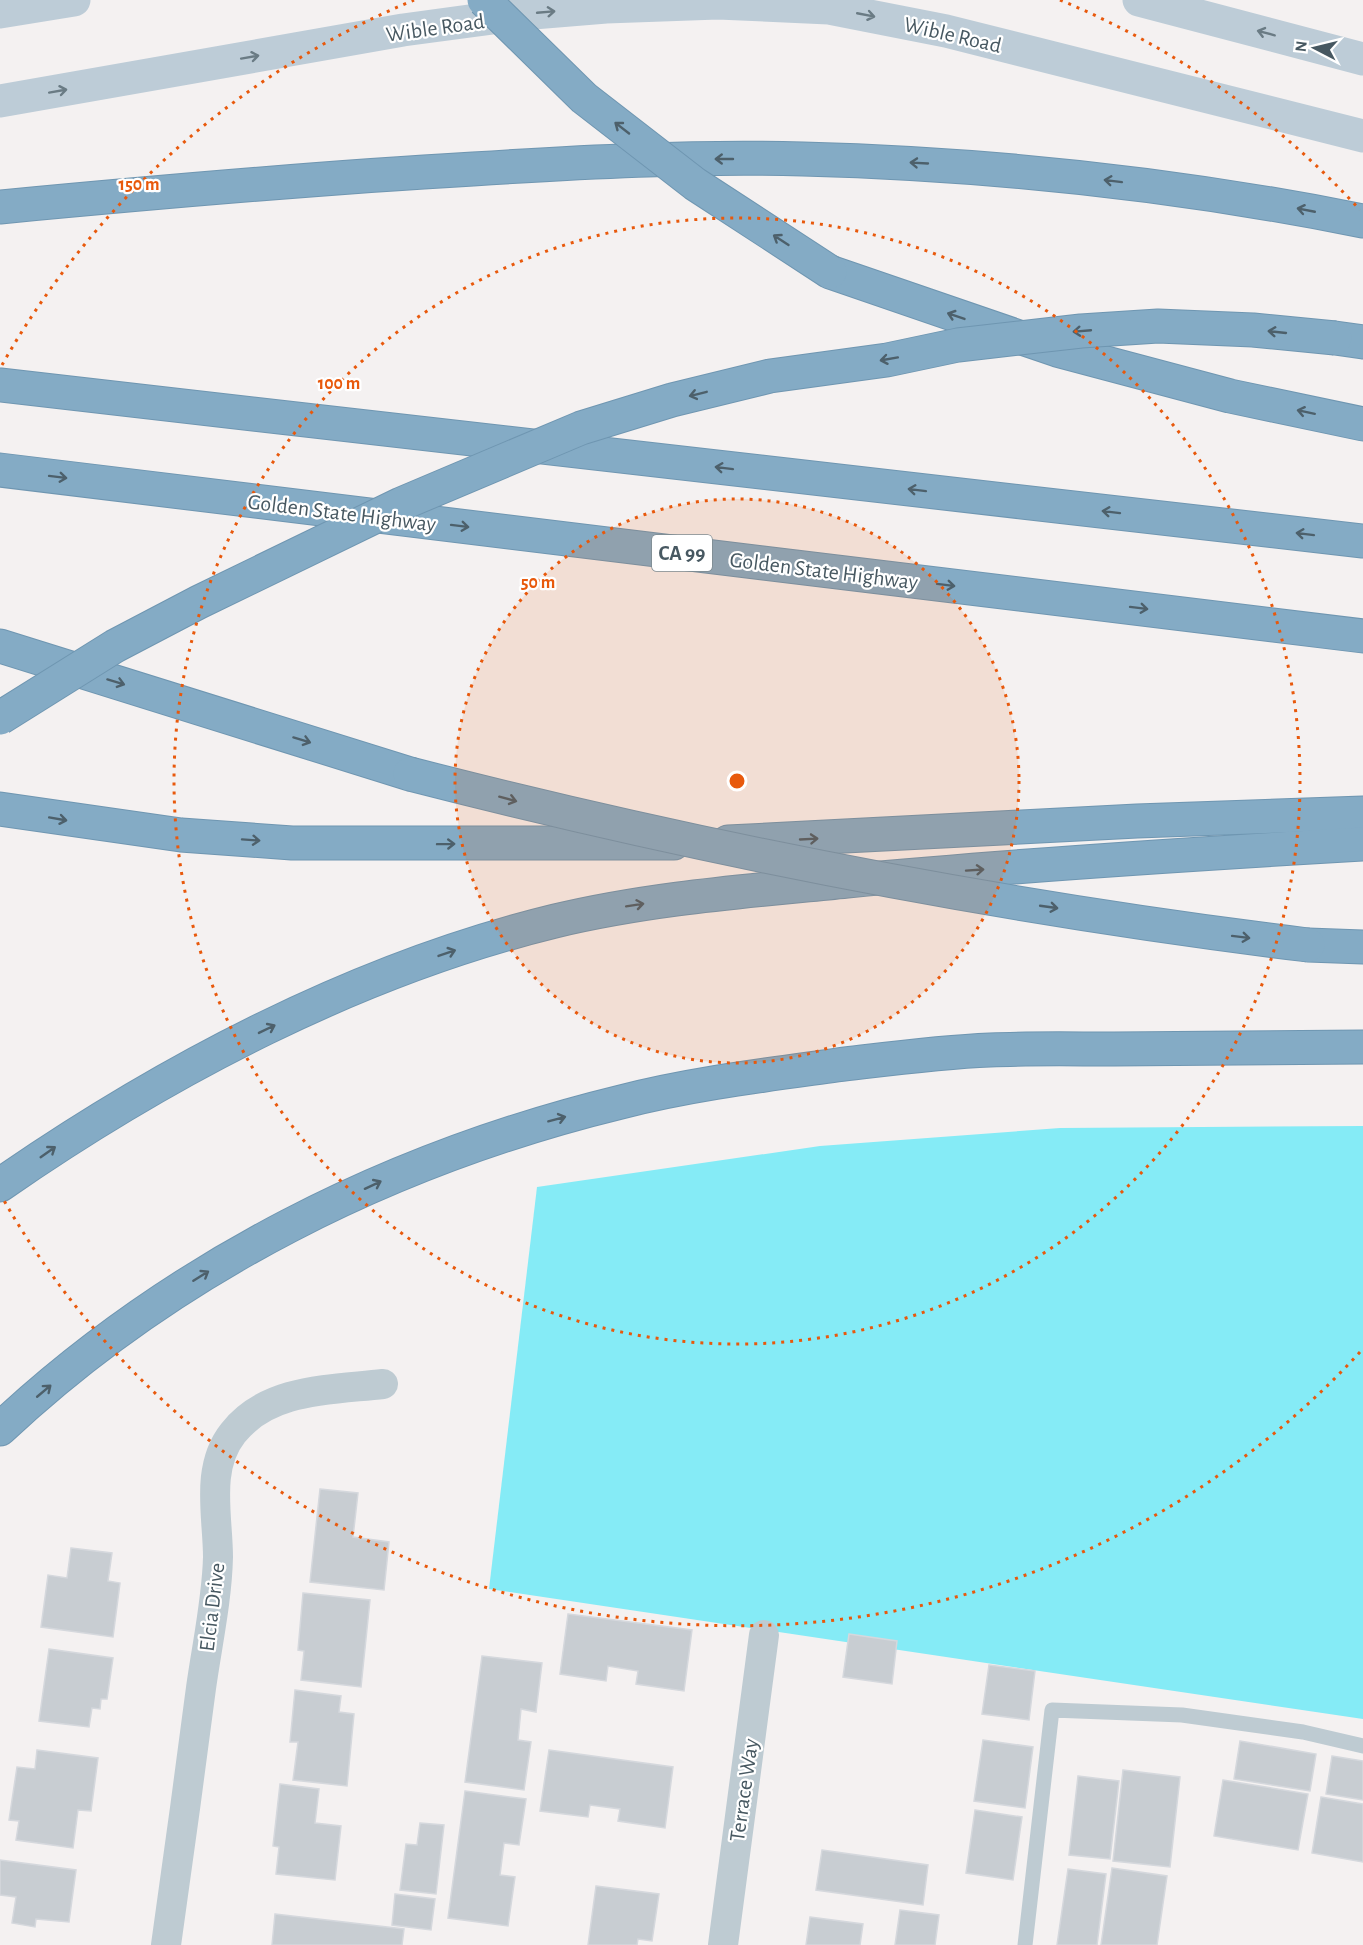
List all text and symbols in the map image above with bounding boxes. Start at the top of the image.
one-way arrow [536,6,556,17]
street label: Wible Road [384,10,486,46]
one-way arrow [856,10,875,21]
street label: Wible Road [902,13,1004,57]
north arrow [1285,18,1345,78]
one-way arrow [1257,27,1276,38]
text: N [1292,40,1310,53]
one-way arrow [239,51,259,62]
one-way arrow [47,85,67,96]
one-way arrow [614,121,630,134]
one-way arrow [714,153,734,165]
one-way arrow [909,158,929,169]
one-way arrow [1103,175,1123,186]
text: 150 m [119,176,159,194]
one-way arrow [1296,204,1316,215]
one-way arrow [773,233,790,245]
one-way arrow [947,310,966,321]
one-way arrow [1073,326,1093,337]
one-way arrow [1267,326,1287,337]
one-way arrow [880,354,900,365]
text: 100 m [318,375,360,393]
one-way arrow [688,388,707,400]
one-way arrow [1296,406,1316,417]
one-way arrow [714,462,734,473]
one-way arrow [48,472,67,483]
one-way arrow [908,484,928,495]
street label: Golden State Highway [247,491,438,536]
one-way arrow [1102,506,1122,517]
one-way arrow [450,521,470,532]
one-way arrow [1295,528,1315,539]
road number: CA 99 [652,535,712,571]
street label: Golden State Highway [729,549,920,594]
text: 50 m [521,574,555,592]
one-way arrow [935,580,955,591]
one-way arrow [1129,603,1149,614]
one-way arrow [106,677,125,688]
one-way arrow [292,735,311,746]
centre of rings [727,771,747,791]
one-way arrow [498,794,517,805]
one-way arrow [47,813,67,824]
one-way arrow [799,833,819,844]
one-way arrow [241,835,261,846]
one-way arrow [436,838,456,850]
one-way arrow [965,864,985,875]
one-way arrow [625,899,645,910]
one-way arrow [1038,902,1058,913]
one-way arrow [1231,931,1251,942]
one-way arrow [437,947,456,958]
one-way arrow [258,1023,276,1035]
one-way arrow [547,1113,566,1124]
one-way arrow [39,1146,56,1158]
one-way arrow [364,1178,382,1190]
one-way arrow [193,1270,210,1283]
one-way arrow [36,1384,51,1398]
street label: Elcia Drive [196,1561,228,1653]
street label: Terrace Way [726,1737,762,1843]

